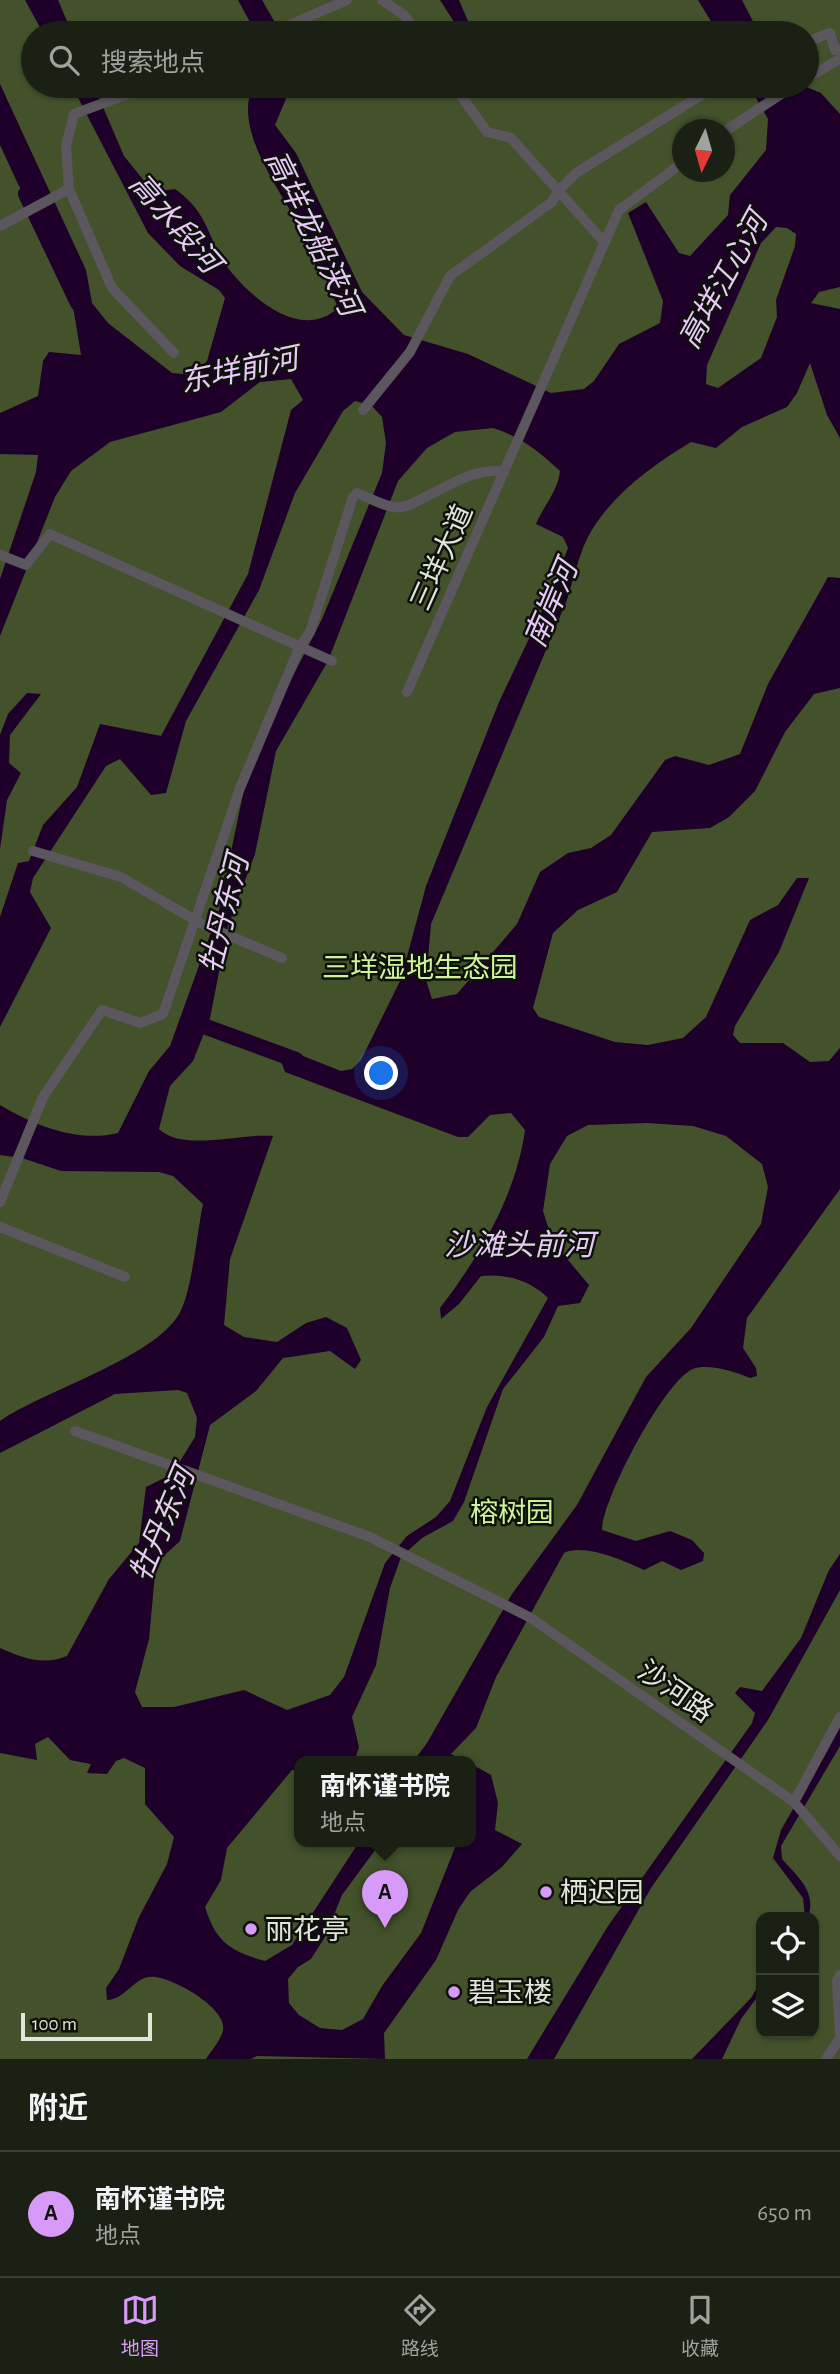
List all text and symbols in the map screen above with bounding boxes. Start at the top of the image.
search box [21,21,819,98]
icon: search [45,41,83,79]
text: 搜索地点 [101,50,205,76]
north arrow [672,119,735,182]
water label: 高垟龙船浃河 [259,145,369,325]
water label: 高水段河 [124,167,230,283]
water label: 高垟江心河 [673,202,776,353]
water label: 东垟前河 [177,341,306,398]
street label: 三垟大道 [405,500,478,615]
water label: 南岸河 [519,552,585,652]
water label: 牡丹东河 [194,847,255,976]
park label: 三垟湿地生态园 [322,953,518,983]
your location [364,1056,398,1090]
water label: 沙滩头前河 [444,1229,599,1261]
water label: 牡丹东河 [124,1458,202,1585]
park label: 榕树园 [470,1498,554,1528]
street label: 沙河路 [632,1655,718,1728]
popup [294,1756,476,1847]
text: 南怀谨书院 [320,1774,450,1800]
text: 地点 [320,1812,366,1835]
pin: A [362,1870,408,1928]
place label: 栖迟园 [560,1878,644,1908]
marker: 栖迟园 [538,1884,554,1900]
map controls [756,1912,819,2038]
button: locate [756,1912,819,1975]
place label: 丽花亭 [265,1915,349,1945]
marker: 丽花亭 [243,1921,259,1937]
button: layers [756,1975,819,2038]
place label: 碧玉楼 [468,1978,552,2008]
marker: 碧玉楼 [446,1984,462,2000]
scale bar [21,2010,152,2042]
text: 100 m [32,2015,77,2034]
text: 附近 [28,2094,88,2124]
text: 南怀谨书院 [95,2187,225,2213]
text: A [44,2202,58,2225]
text: 650 m [757,2202,812,2225]
text: 地点 [95,2225,141,2248]
tab: 地图 [121,2291,159,2361]
tab: 路线 [401,2291,439,2361]
tab: 收藏 [681,2291,719,2361]

